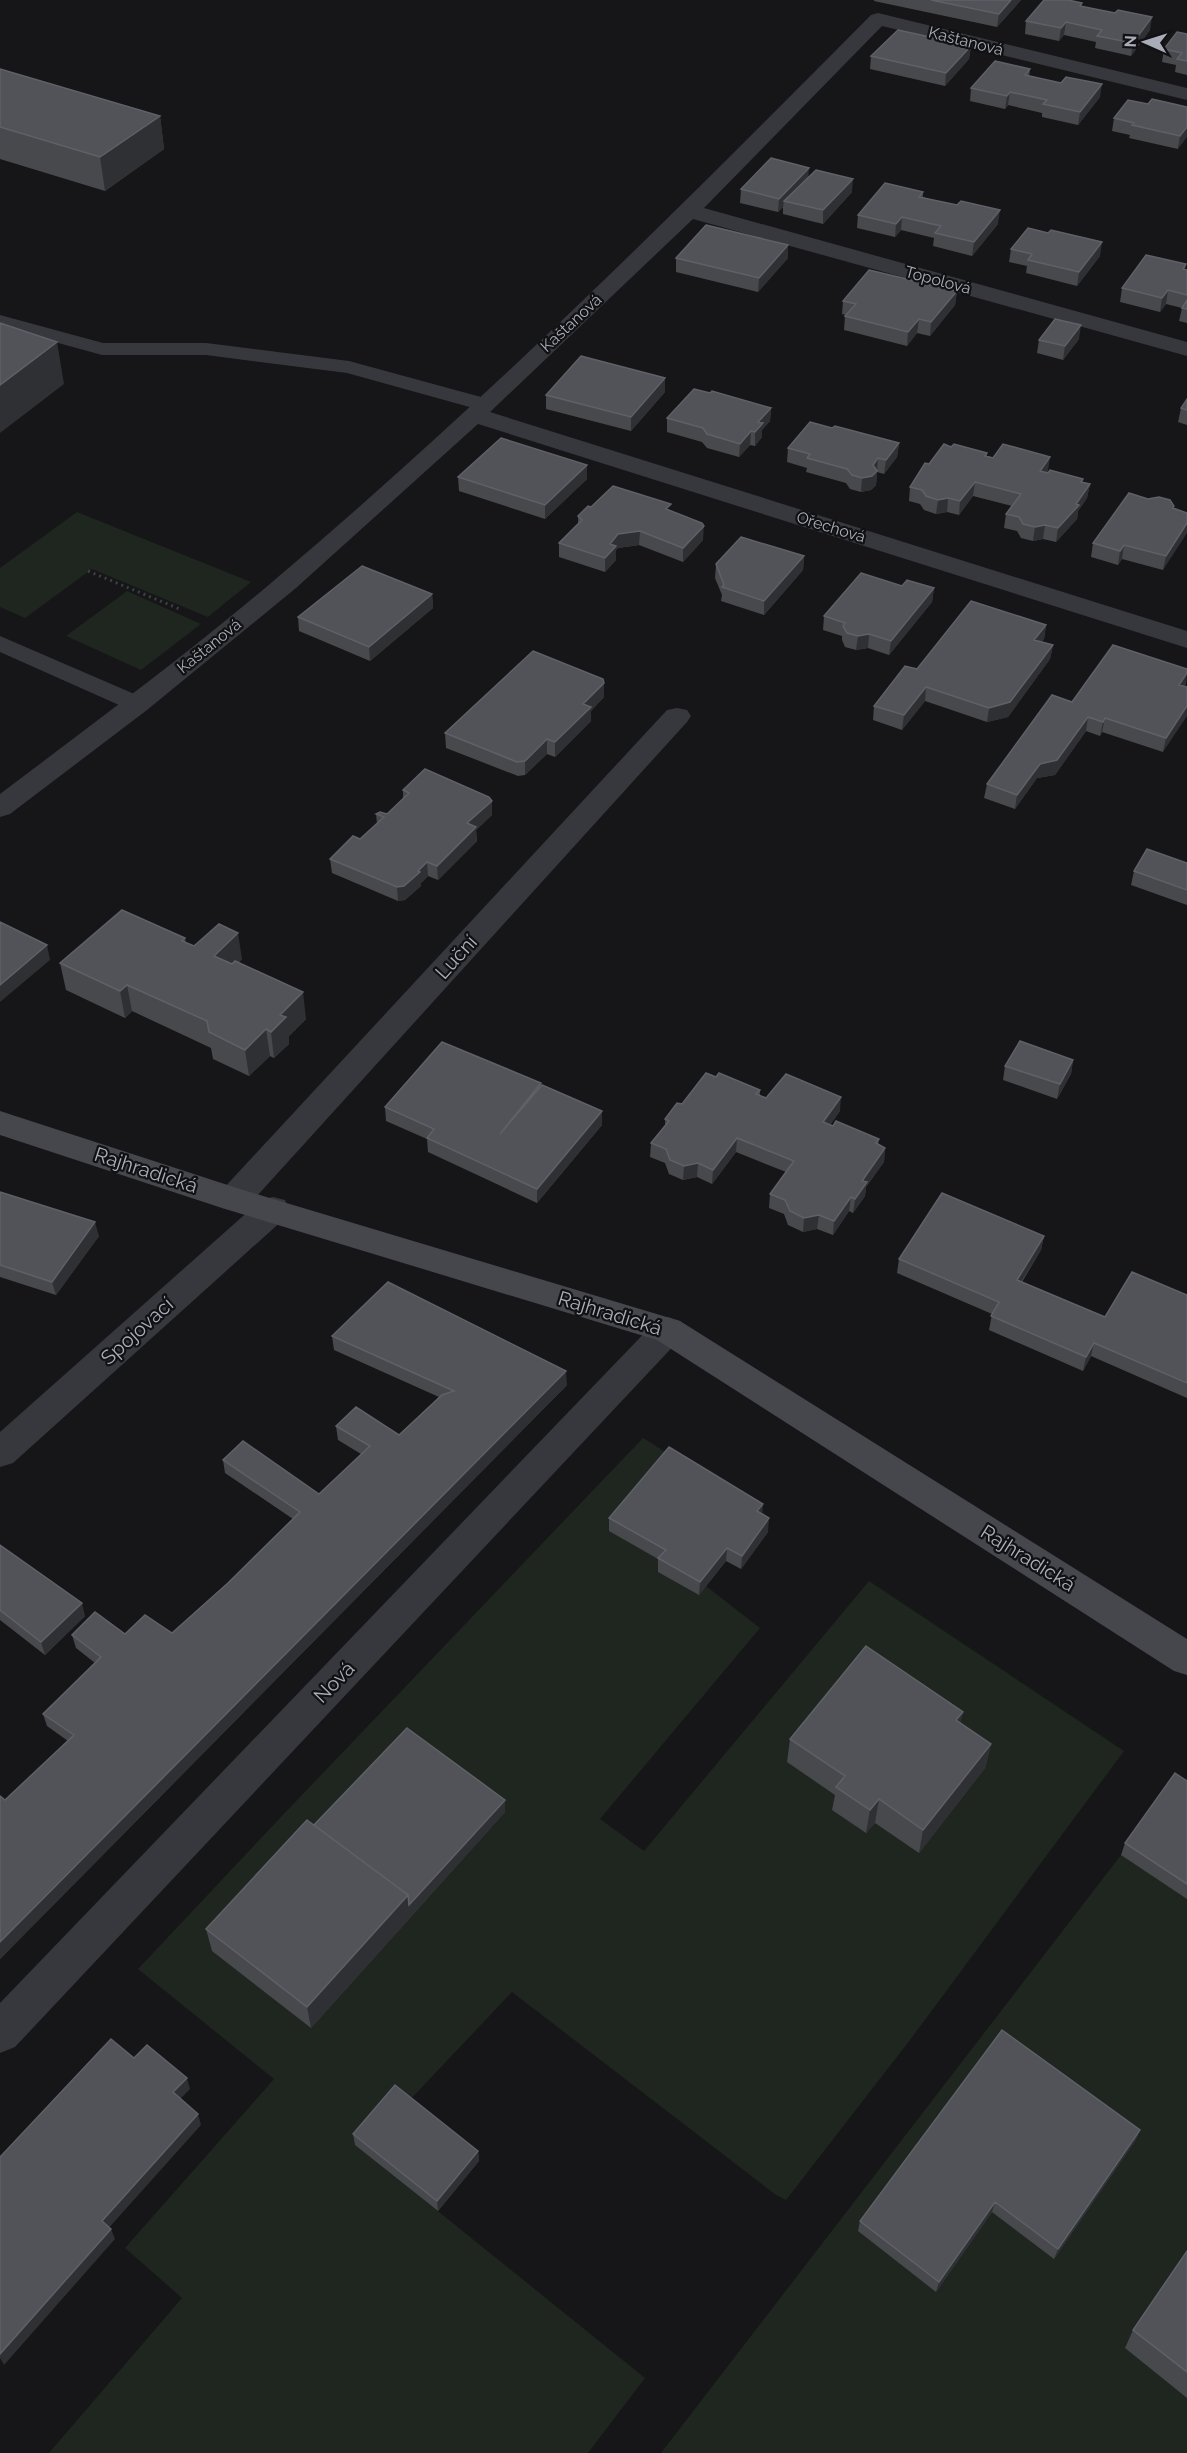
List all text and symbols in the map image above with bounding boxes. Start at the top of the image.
north arrow [1115,12,1175,72]
street label: Kaštanová [927,23,1005,59]
text: N [1121,35,1140,48]
street label: Topolová [903,262,973,298]
street label: Kaštanová [537,290,605,356]
street label: Ořechová [794,508,868,546]
street label: Kaštanová [173,615,245,677]
street label: Luční [430,930,482,984]
street label: Rajhradická [91,1142,201,1198]
street label: Rajhradická [555,1286,665,1340]
street label: Spojovací [96,1292,179,1370]
street label: Rajhradická [976,1519,1080,1597]
street label: Nová [309,1656,359,1708]

